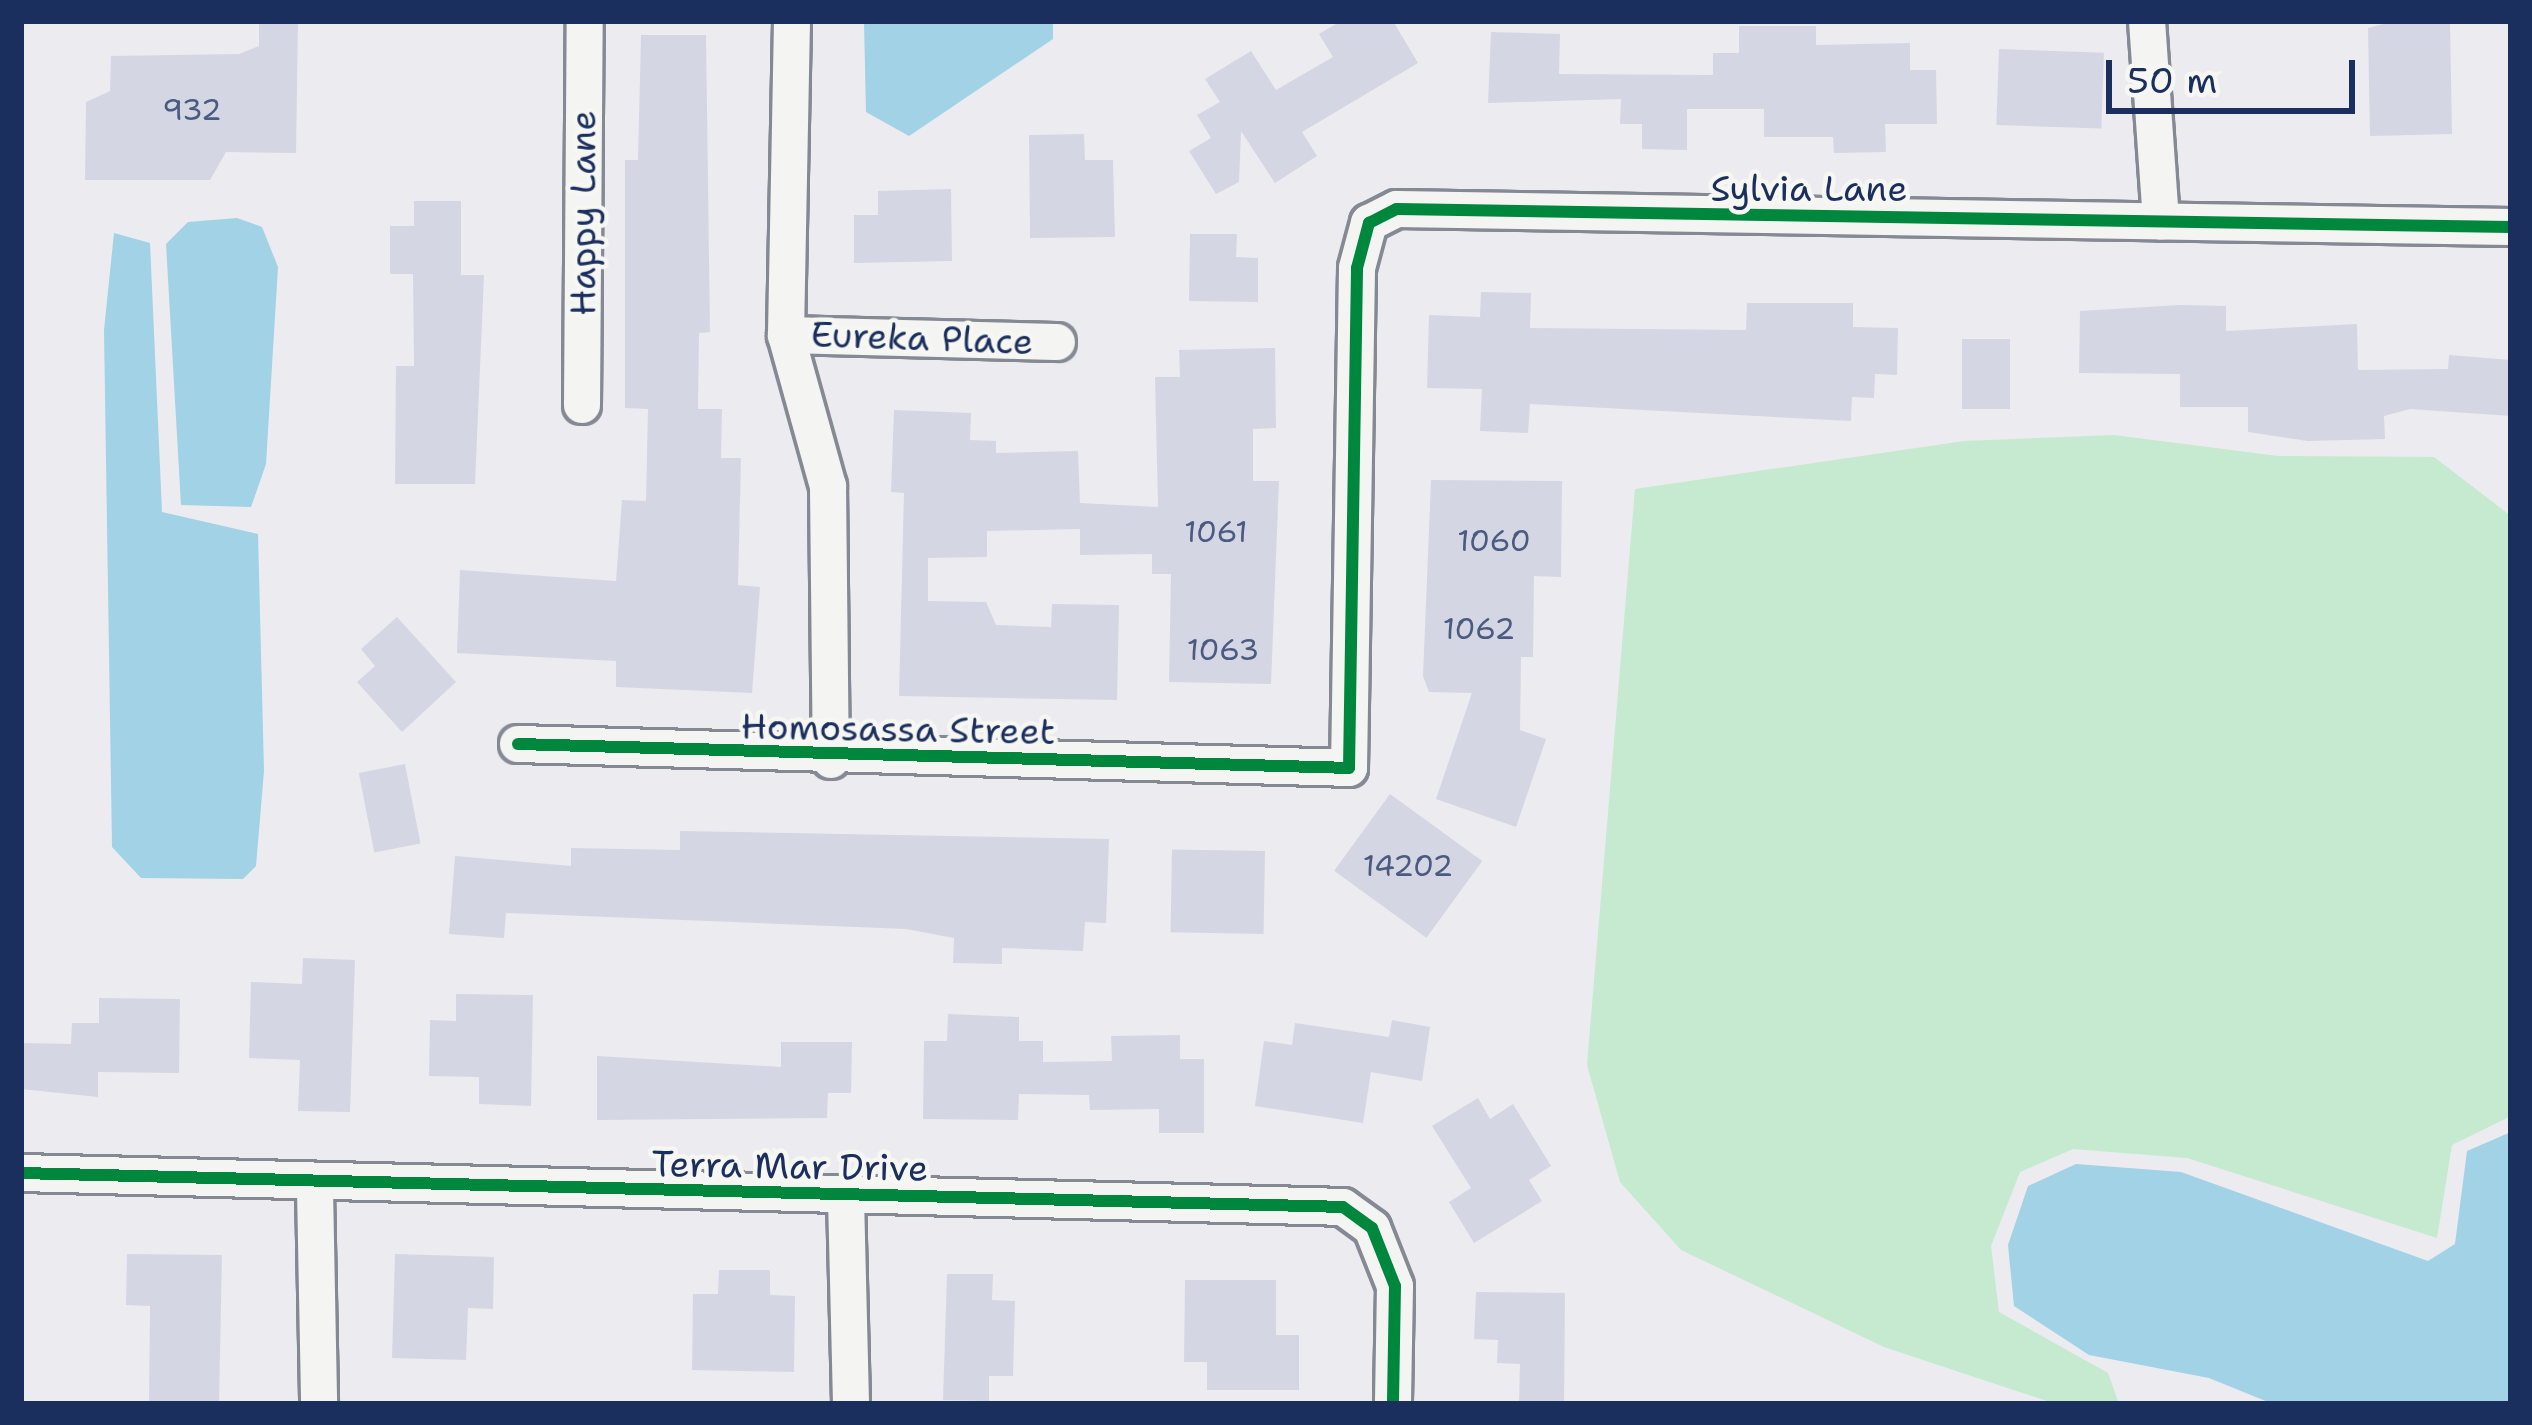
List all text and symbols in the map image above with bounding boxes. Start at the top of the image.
scale bar [2112,36,2361,110]
text: 50 m [2127,56,2217,105]
house number: 932 [162,92,222,128]
street label: Happy Lane [561,110,605,316]
street label: Sylvia Lane [1710,167,1908,211]
street label: Eureka Place [810,313,1034,363]
house number: 1061 [1184,514,1248,550]
house number: 1060 [1457,523,1531,559]
house number: 1062 [1443,611,1515,647]
house number: 1063 [1187,632,1259,668]
street label: Homosassa Street [740,705,1056,753]
house number: 14202 [1363,848,1453,884]
street label: Terra Mar Drive [651,1142,929,1190]

